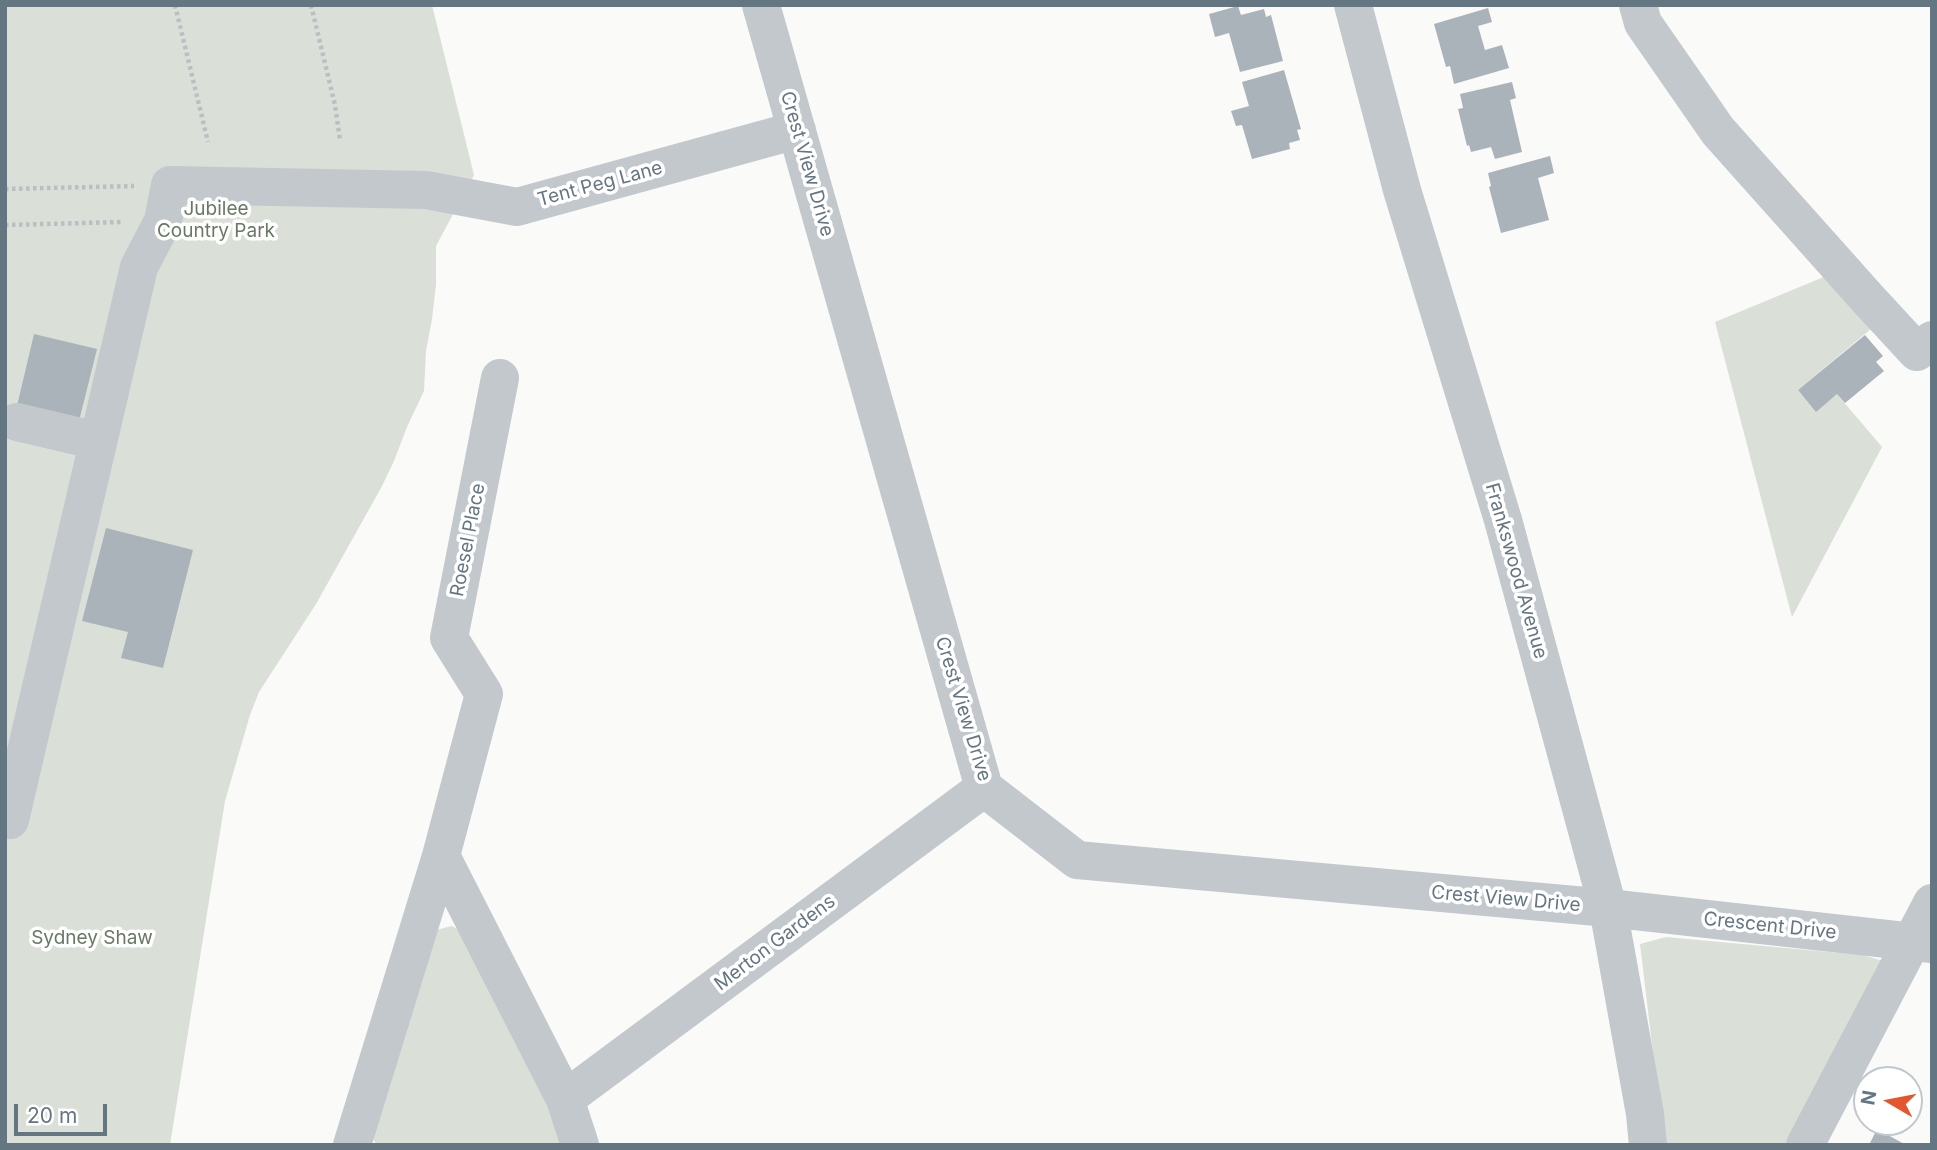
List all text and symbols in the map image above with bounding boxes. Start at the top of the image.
street label: Crest View Drive [775,89,839,239]
street label: Tent Peg Lane [535,156,665,212]
park label: Jubilee Country Park [157,198,275,242]
street label: Frankswood Avenue [1480,480,1552,662]
street label: Roesel Place [446,481,490,599]
street label: Crest View Drive [930,634,996,784]
street label: Crest View Drive [1430,881,1582,917]
street label: Merton Gardens [710,890,840,996]
street label: Crescent Drive [1702,908,1838,944]
park label: Sydney Shaw [31,927,153,949]
north arrow [1853,1066,1923,1136]
text: N [1856,1088,1881,1107]
scale bar [18,1090,110,1134]
text: 20 m [27,1103,77,1128]

